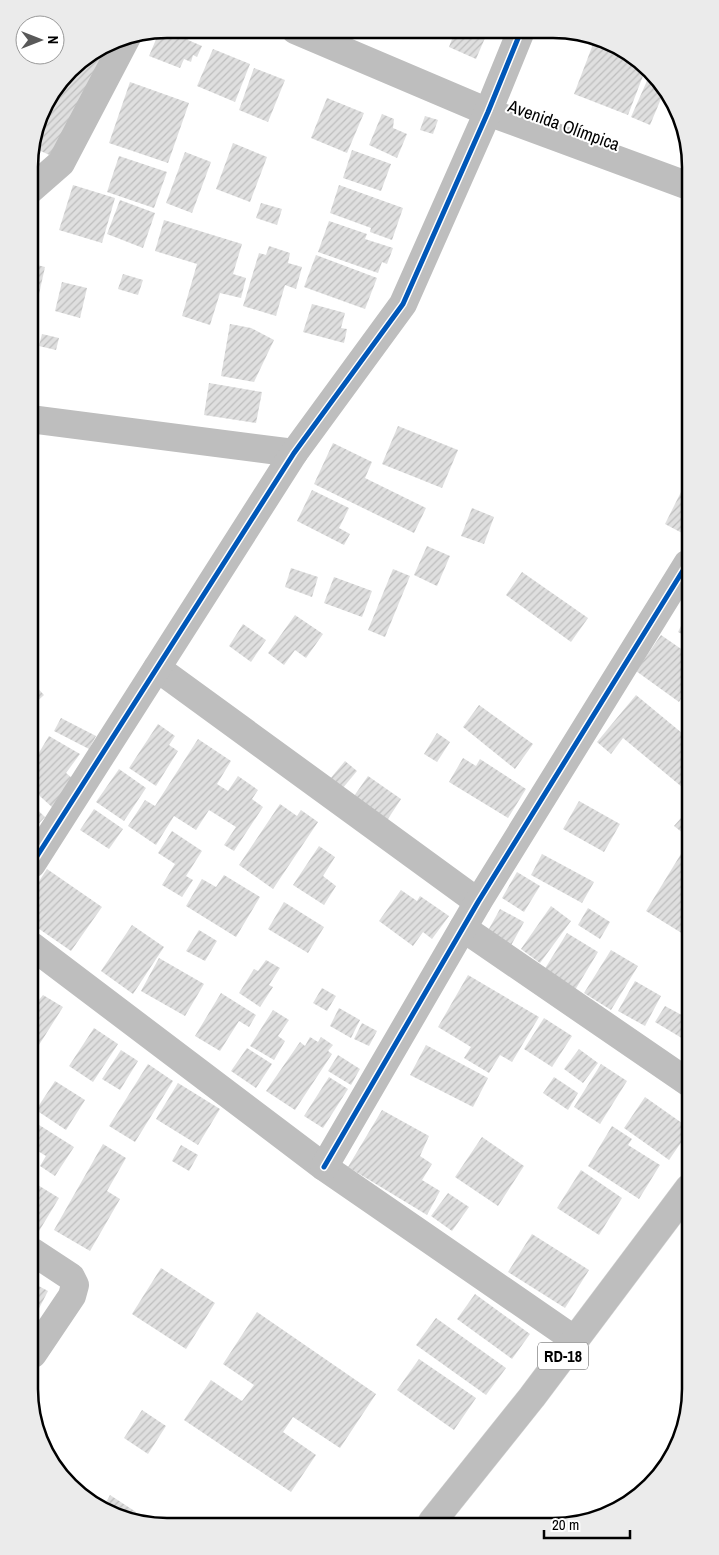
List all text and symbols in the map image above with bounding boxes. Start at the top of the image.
north arrow [15,15,65,65]
text: N [44,36,62,44]
street label: Avenida Olímpica [504,93,623,157]
road number: RD-18 [538,1342,588,1370]
scale bar [544,1508,630,1540]
text: 20 m [552,1514,579,1535]

